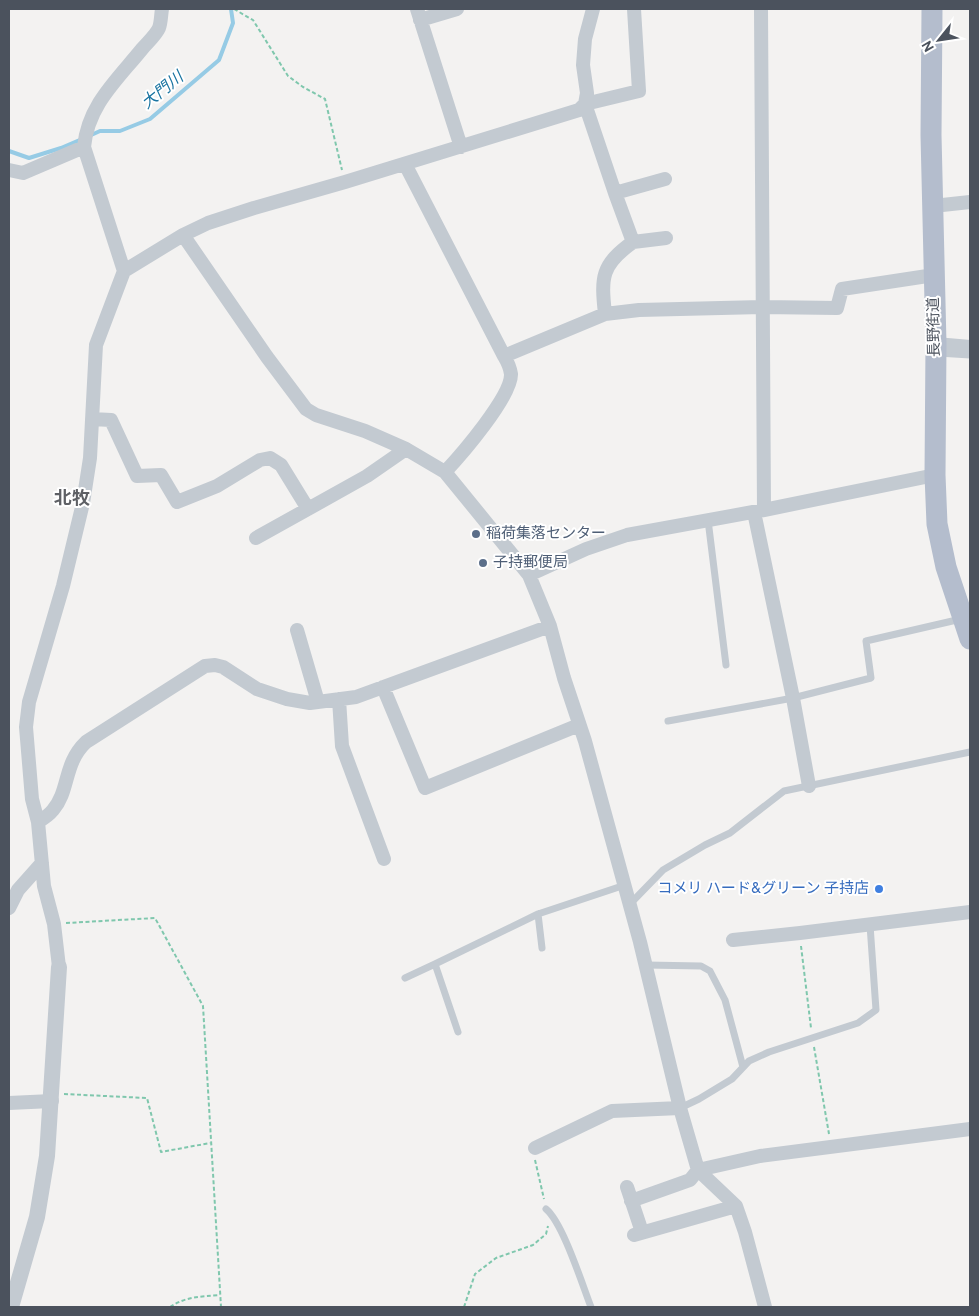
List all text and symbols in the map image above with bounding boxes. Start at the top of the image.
north arrow [914,15,964,65]
text: N [919,37,939,54]
water label: 大門川 [138,67,189,114]
street label: 長野街道 [925,297,945,357]
district label: 北牧 [54,488,90,511]
place label: 稲荷集落センター [486,525,606,544]
marker: 稲荷集落センター [470,528,482,540]
place label: 子持郵便局 [493,553,568,573]
marker: 子持郵便局 [477,557,489,569]
place label: コメリ ハード&グリーン 子持店 [658,879,869,899]
marker: コメリ ハード&グリーン 子持店 [873,883,885,895]

